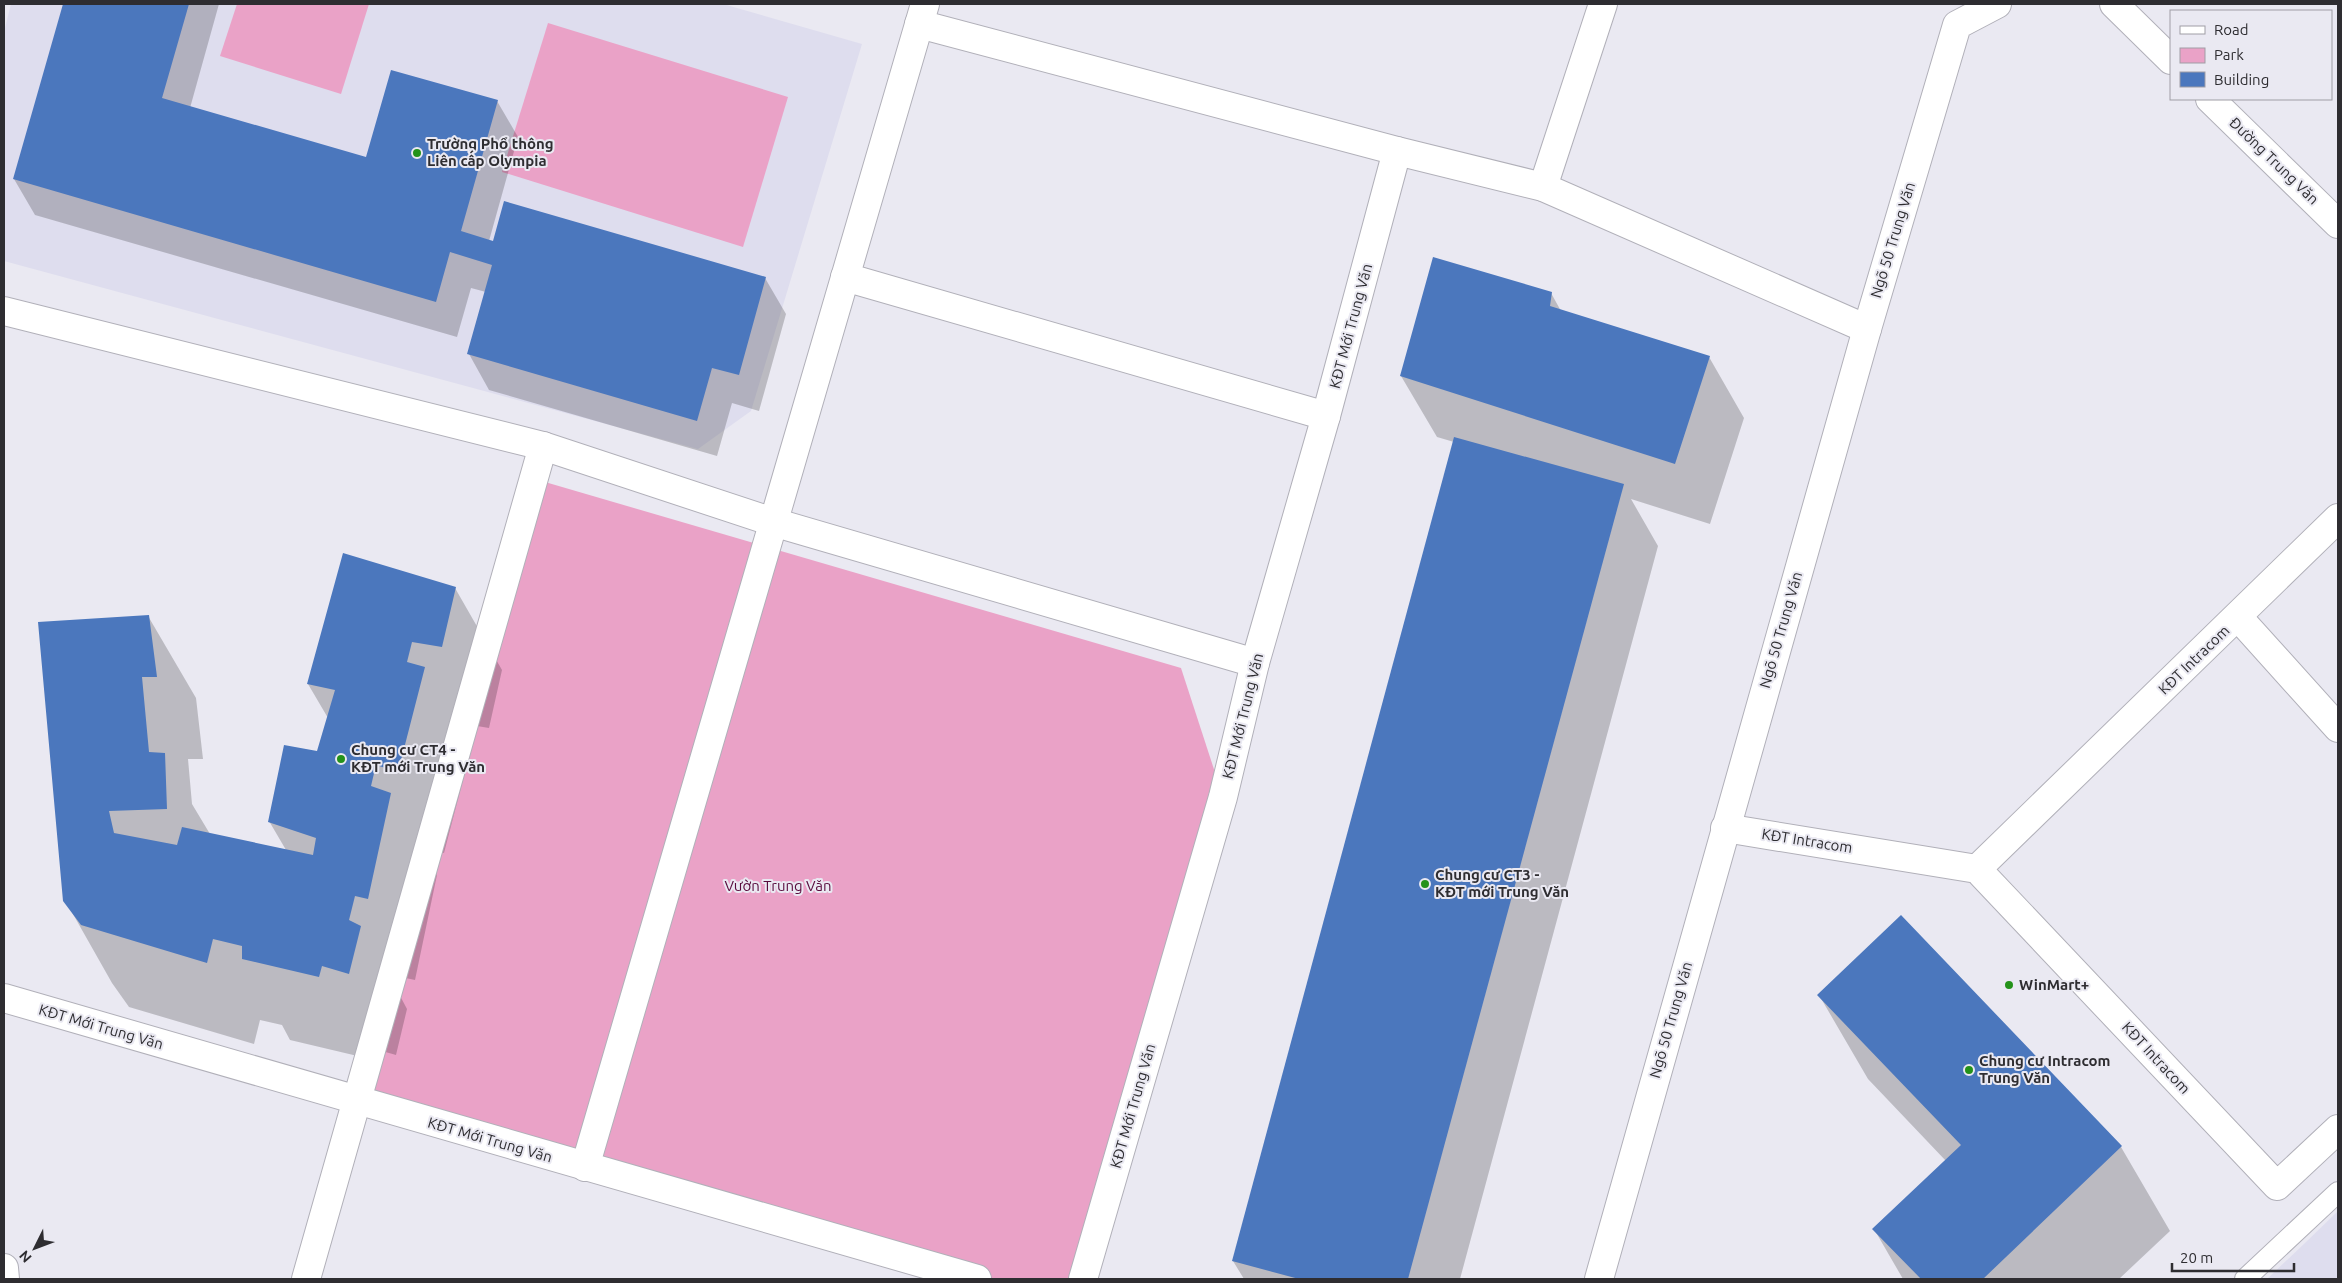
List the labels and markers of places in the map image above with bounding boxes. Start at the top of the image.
place label: Trường Phổ thông Liên cấp Olympia [427,135,554,169]
marker: Trường Phổ thông Liên cấp Olympia [411,147,423,159]
place label: Chung cư CT4 - KĐT mới Trung Văn [351,741,485,775]
marker: Chung cư CT4 - KĐT mới Trung Văn [335,753,347,765]
place label: Chung cư CT3 - KĐT mới Trung Văn [1435,866,1569,900]
marker: Chung cư CT3 - KĐT mới Trung Văn [1419,878,1431,890]
place label: WinMart+ [2019,976,2089,993]
marker: WinMart+ [2003,979,2015,991]
place label: Chung cư Intracom Trung Văn [1979,1052,2110,1086]
marker: Chung cư Intracom Trung Văn [1963,1064,1975,1076]

